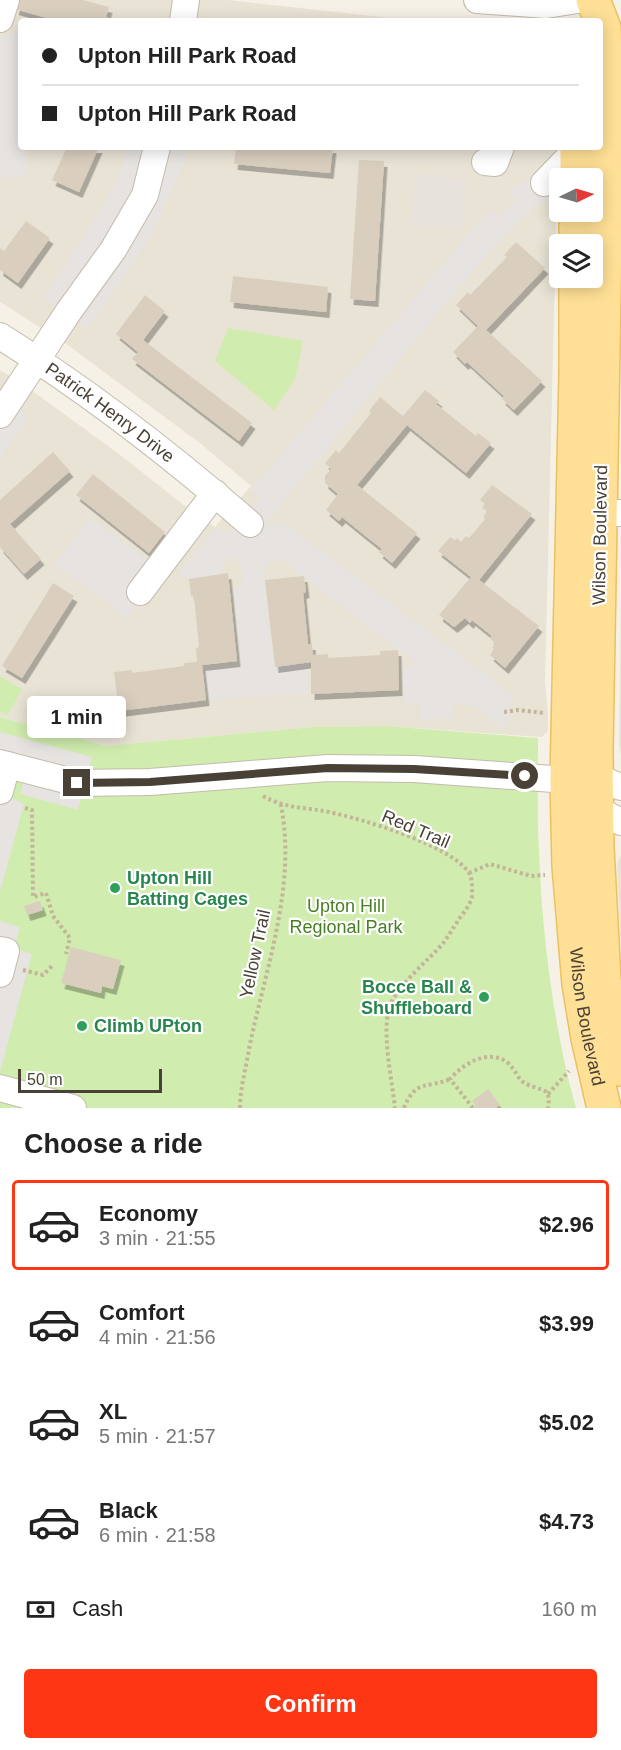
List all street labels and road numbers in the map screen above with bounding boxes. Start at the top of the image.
street label: Patrick Henry Drive [42,358,178,467]
street label: Wilson Boulevard [589,465,611,605]
street label: Red Trail [379,806,453,852]
street label: Yellow Trail [236,908,274,1000]
street label: Wilson Boulevard [566,947,609,1088]

